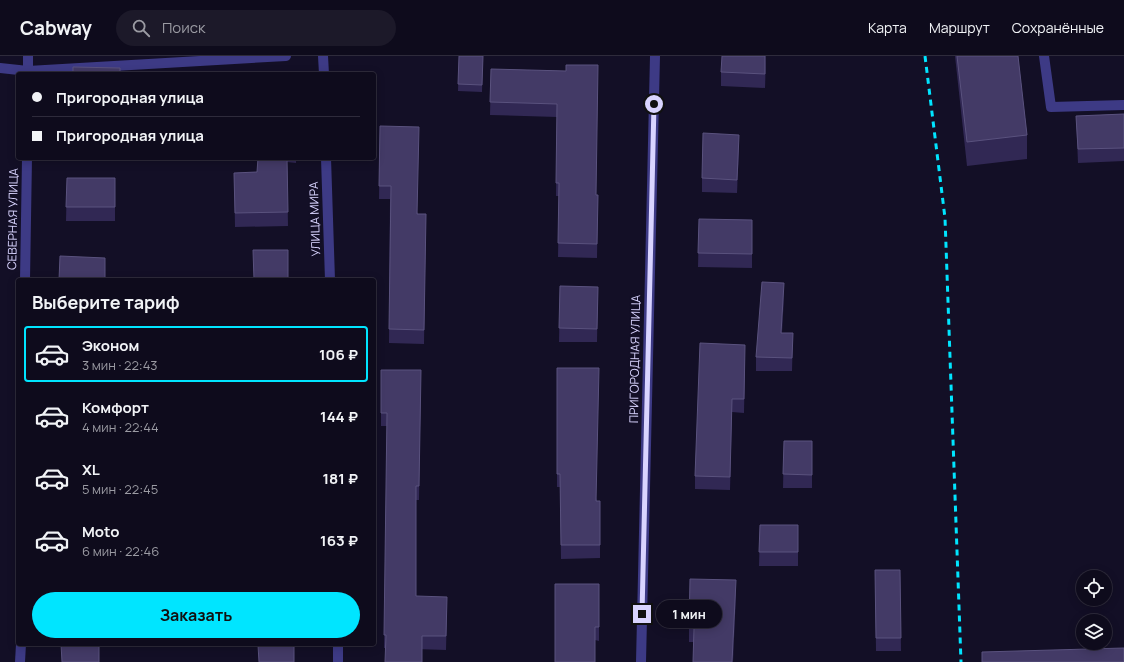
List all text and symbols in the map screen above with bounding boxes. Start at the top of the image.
search box [116,10,396,46]
text: Cabway [20,15,92,41]
icon: search [130,17,152,39]
text: Поиск [162,17,206,38]
text: Карта [868,18,907,37]
text: Маршрут [929,18,990,37]
text: Сохранённые [1012,18,1104,37]
text: Пригородная улица [56,87,204,108]
route start [645,95,663,113]
text: Пригородная улица [56,125,204,146]
street label: СЕВЕРНАЯ УЛИЦА [3,167,22,270]
street label: УЛИЦА МИРА [305,181,324,257]
text: Выберите тариф [32,290,180,314]
street label: ПРИГОРОДНАЯ УЛИЦА [625,294,644,423]
text: Эконом [82,335,139,356]
icon: car [34,336,70,372]
text: 106 ₽ [319,344,358,365]
text: 3 мин · 22:43 [82,356,158,374]
text: Комфорт [82,397,149,418]
icon: car [34,398,70,434]
text: 144 ₽ [320,406,358,427]
text: 4 мин · 22:44 [82,418,159,436]
text: XL [82,459,100,480]
icon: car [34,460,70,496]
text: 181 ₽ [322,468,358,489]
text: 5 мин · 22:45 [82,480,158,498]
text: Moto [82,521,119,542]
icon: car [34,522,70,558]
text: 163 ₽ [320,530,358,551]
text: 6 мин · 22:46 [82,542,159,560]
map controls [1076,570,1112,650]
button: locate [1076,570,1112,606]
button: Заказать [32,592,360,638]
callout: 1 мин [656,600,722,628]
route end [633,605,651,623]
text: 1 мин [672,605,706,623]
button: layers [1076,614,1112,650]

